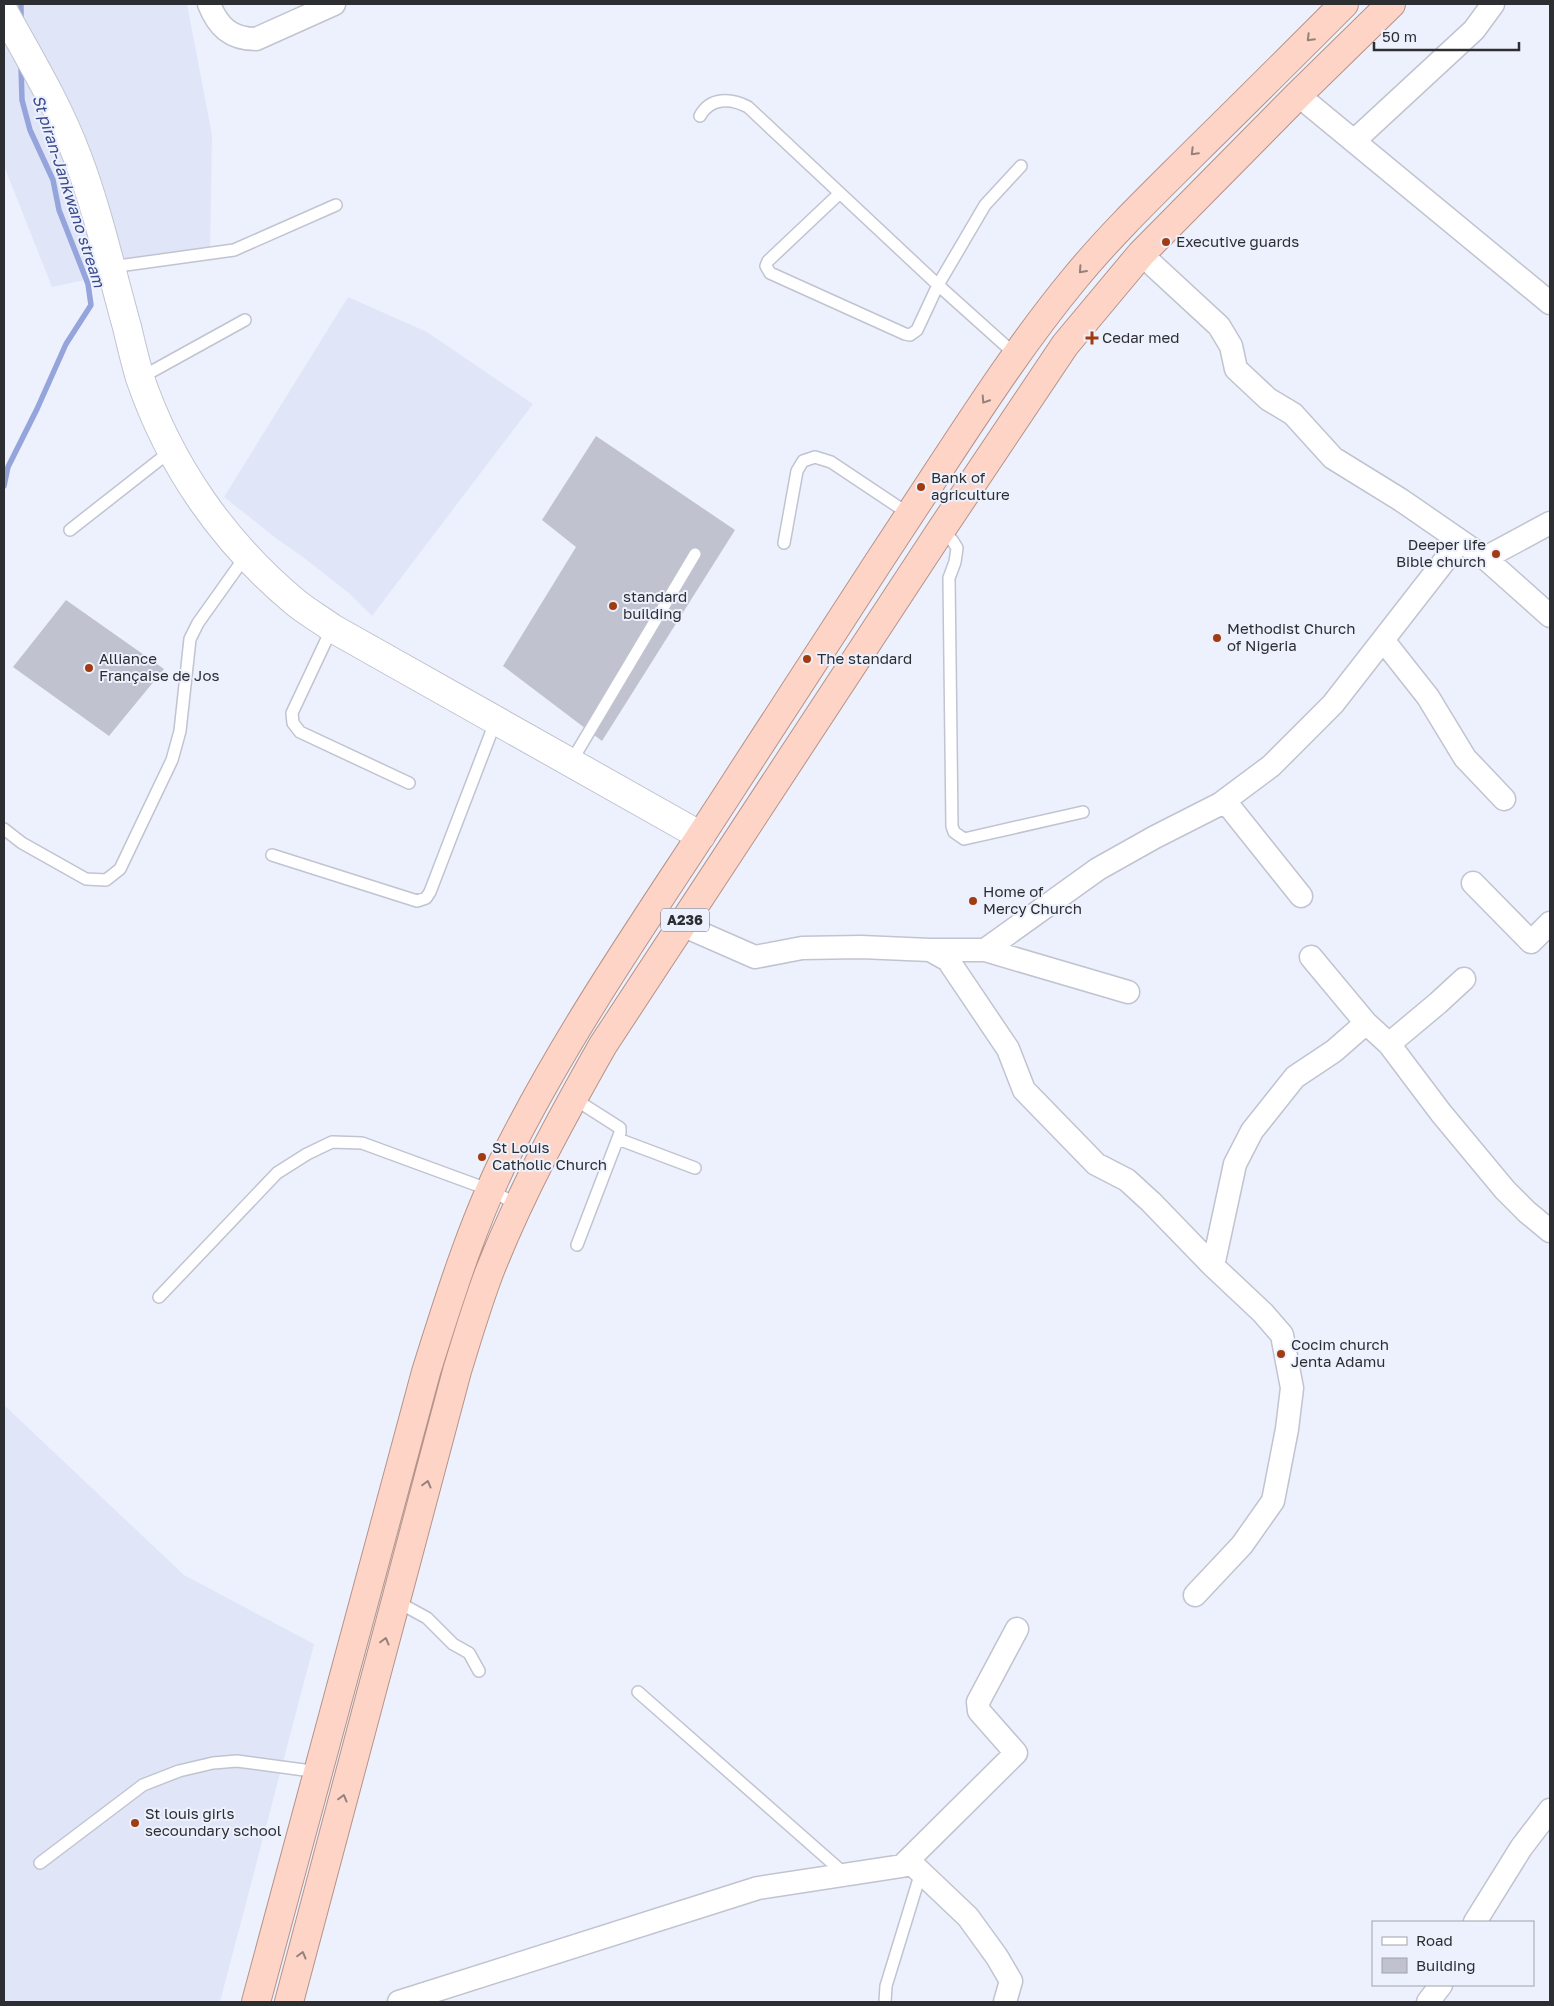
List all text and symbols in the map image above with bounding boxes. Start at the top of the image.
scale bar [1374,20,1519,52]
text: 50 m [1382,27,1417,45]
one-way arrow [1307,32,1316,41]
water label: St piran-Jankwano stream [28,92,110,290]
one-way arrow [1191,147,1200,156]
place label: Executive guards [1176,232,1299,250]
marker: Executive guards [1160,236,1172,248]
one-way arrow [1079,264,1088,273]
place label: Cedar med [1102,328,1179,346]
marker: Cedar med [1086,332,1098,344]
one-way arrow [982,394,991,404]
place label: Bank of agriculture [931,468,1010,503]
marker: Bank of agriculture [915,481,927,493]
place label: Deeper life Bible church [1396,535,1486,570]
marker: Deeper life Bible church [1490,548,1502,560]
place label: standard building [623,587,687,622]
marker: standard building [607,600,619,612]
place label: Methodist Church of Nigeria [1227,619,1355,654]
marker: Methodist Church of Nigeria [1211,632,1223,644]
place label: Alliance Française de Jos [99,649,219,684]
place label: The standard [817,649,912,667]
marker: The standard [801,653,813,665]
marker: Alliance Française de Jos [83,662,95,674]
place label: Home of Mercy Church [983,882,1082,917]
marker: Home of Mercy Church [967,895,979,907]
road number: A236 [661,908,709,932]
place label: St Louis Catholic Church [492,1138,607,1173]
marker: St Louis Catholic Church [476,1151,488,1163]
place label: Cocim church Jenta Adamu [1291,1335,1389,1370]
marker: Cocim church Jenta Adamu [1275,1348,1287,1360]
one-way arrow [421,1480,432,1489]
one-way arrow [380,1638,390,1646]
one-way arrow [338,1795,348,1803]
place label: St louis girls secoundary school [145,1804,282,1839]
marker: St louis girls secoundary school [129,1817,141,1829]
legend [1372,1921,1534,1986]
text: Road [1416,1931,1453,1949]
one-way arrow [296,1952,306,1960]
text: Building [1416,1956,1476,1974]

